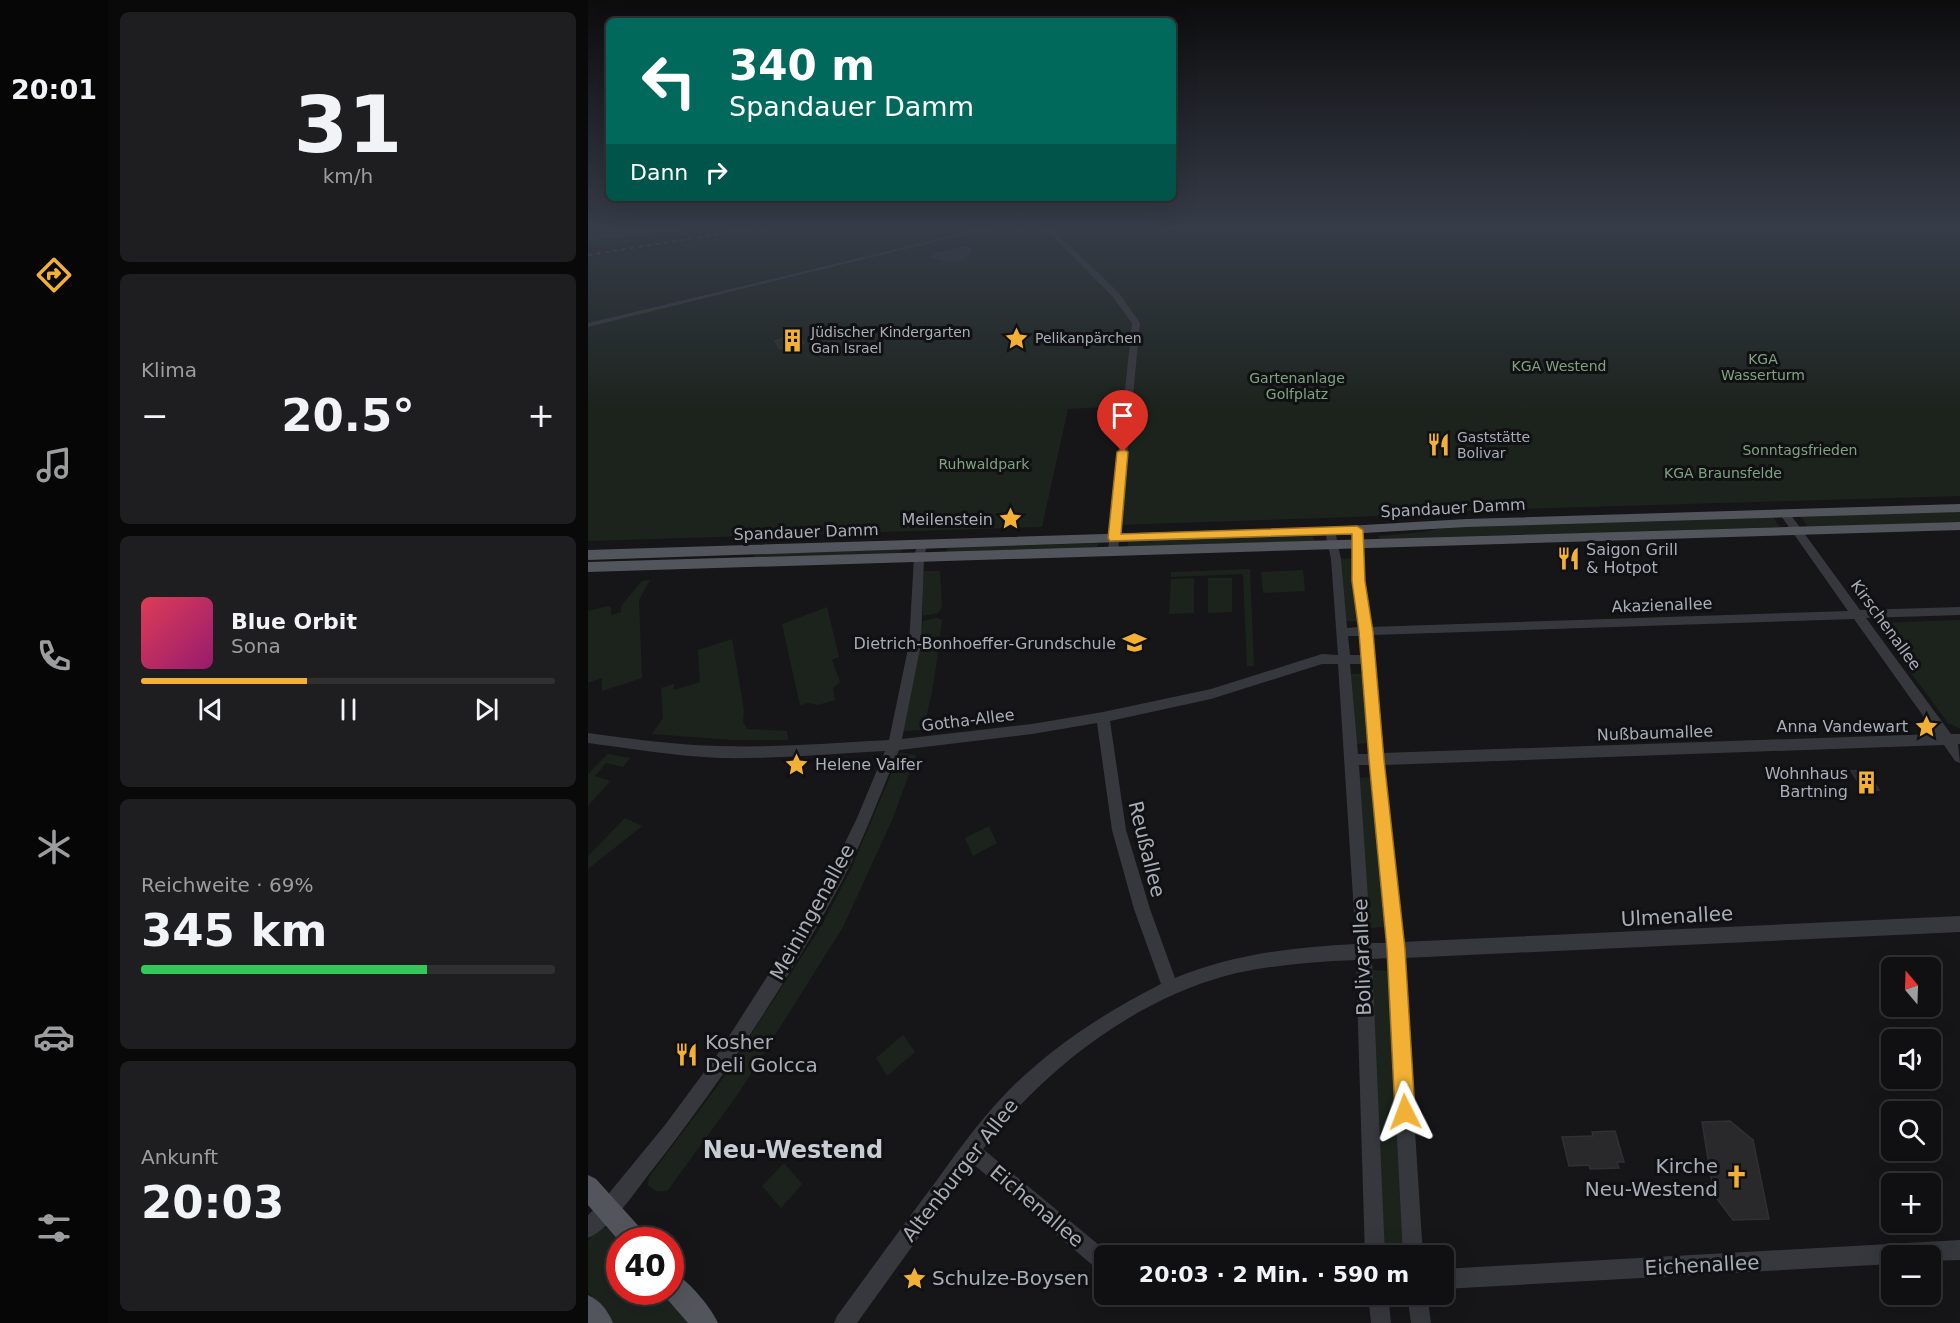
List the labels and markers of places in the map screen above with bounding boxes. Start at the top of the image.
place label: Jüdischer Kindergarten Gan Israel [810,324,971,356]
place icon: Pelikanpärchen [1004,325,1030,351]
building icon: Jüdischer Kindergarten Gan Israel [780,327,806,353]
place label: Pelikanpärchen [1035,330,1142,346]
pin [1097,390,1148,452]
place label: Gaststätte Bolivar [1457,429,1530,461]
restaurant icon: Gaststätte Bolivar [1426,432,1452,458]
place icon: Meilenstein [998,506,1024,532]
place label: Meilenstein [901,510,993,529]
place label: Saigon Grill & Hotpot [1586,540,1678,577]
restaurant icon: Saigon Grill & Hotpot [1555,545,1581,571]
school or university icon: Dietrich-Bonhoeffer-Grundschule [1121,630,1147,656]
place label: Dietrich-Bonhoeffer-Grundschule [853,634,1116,653]
place icon: Anna Vandewart [1913,713,1939,739]
place label: Anna Vandewart [1776,717,1908,736]
place icon: Helene Valfer [784,751,810,777]
place label: Helene Valfer [815,755,923,774]
place label: Wohnhaus Bartning [1765,764,1848,801]
building icon: Wohnhaus Bartning [1853,769,1879,795]
place label: Kosher Deli Golcca [705,1030,818,1077]
restaurant icon: Kosher Deli Golcca [674,1041,700,1067]
place label: Kirche Neu-Westend [1585,1154,1718,1201]
church icon: Kirche Neu-Westend [1723,1164,1749,1190]
place icon: Schulze-Boysen [901,1265,927,1291]
place label: Schulze-Boysen [932,1266,1089,1290]

